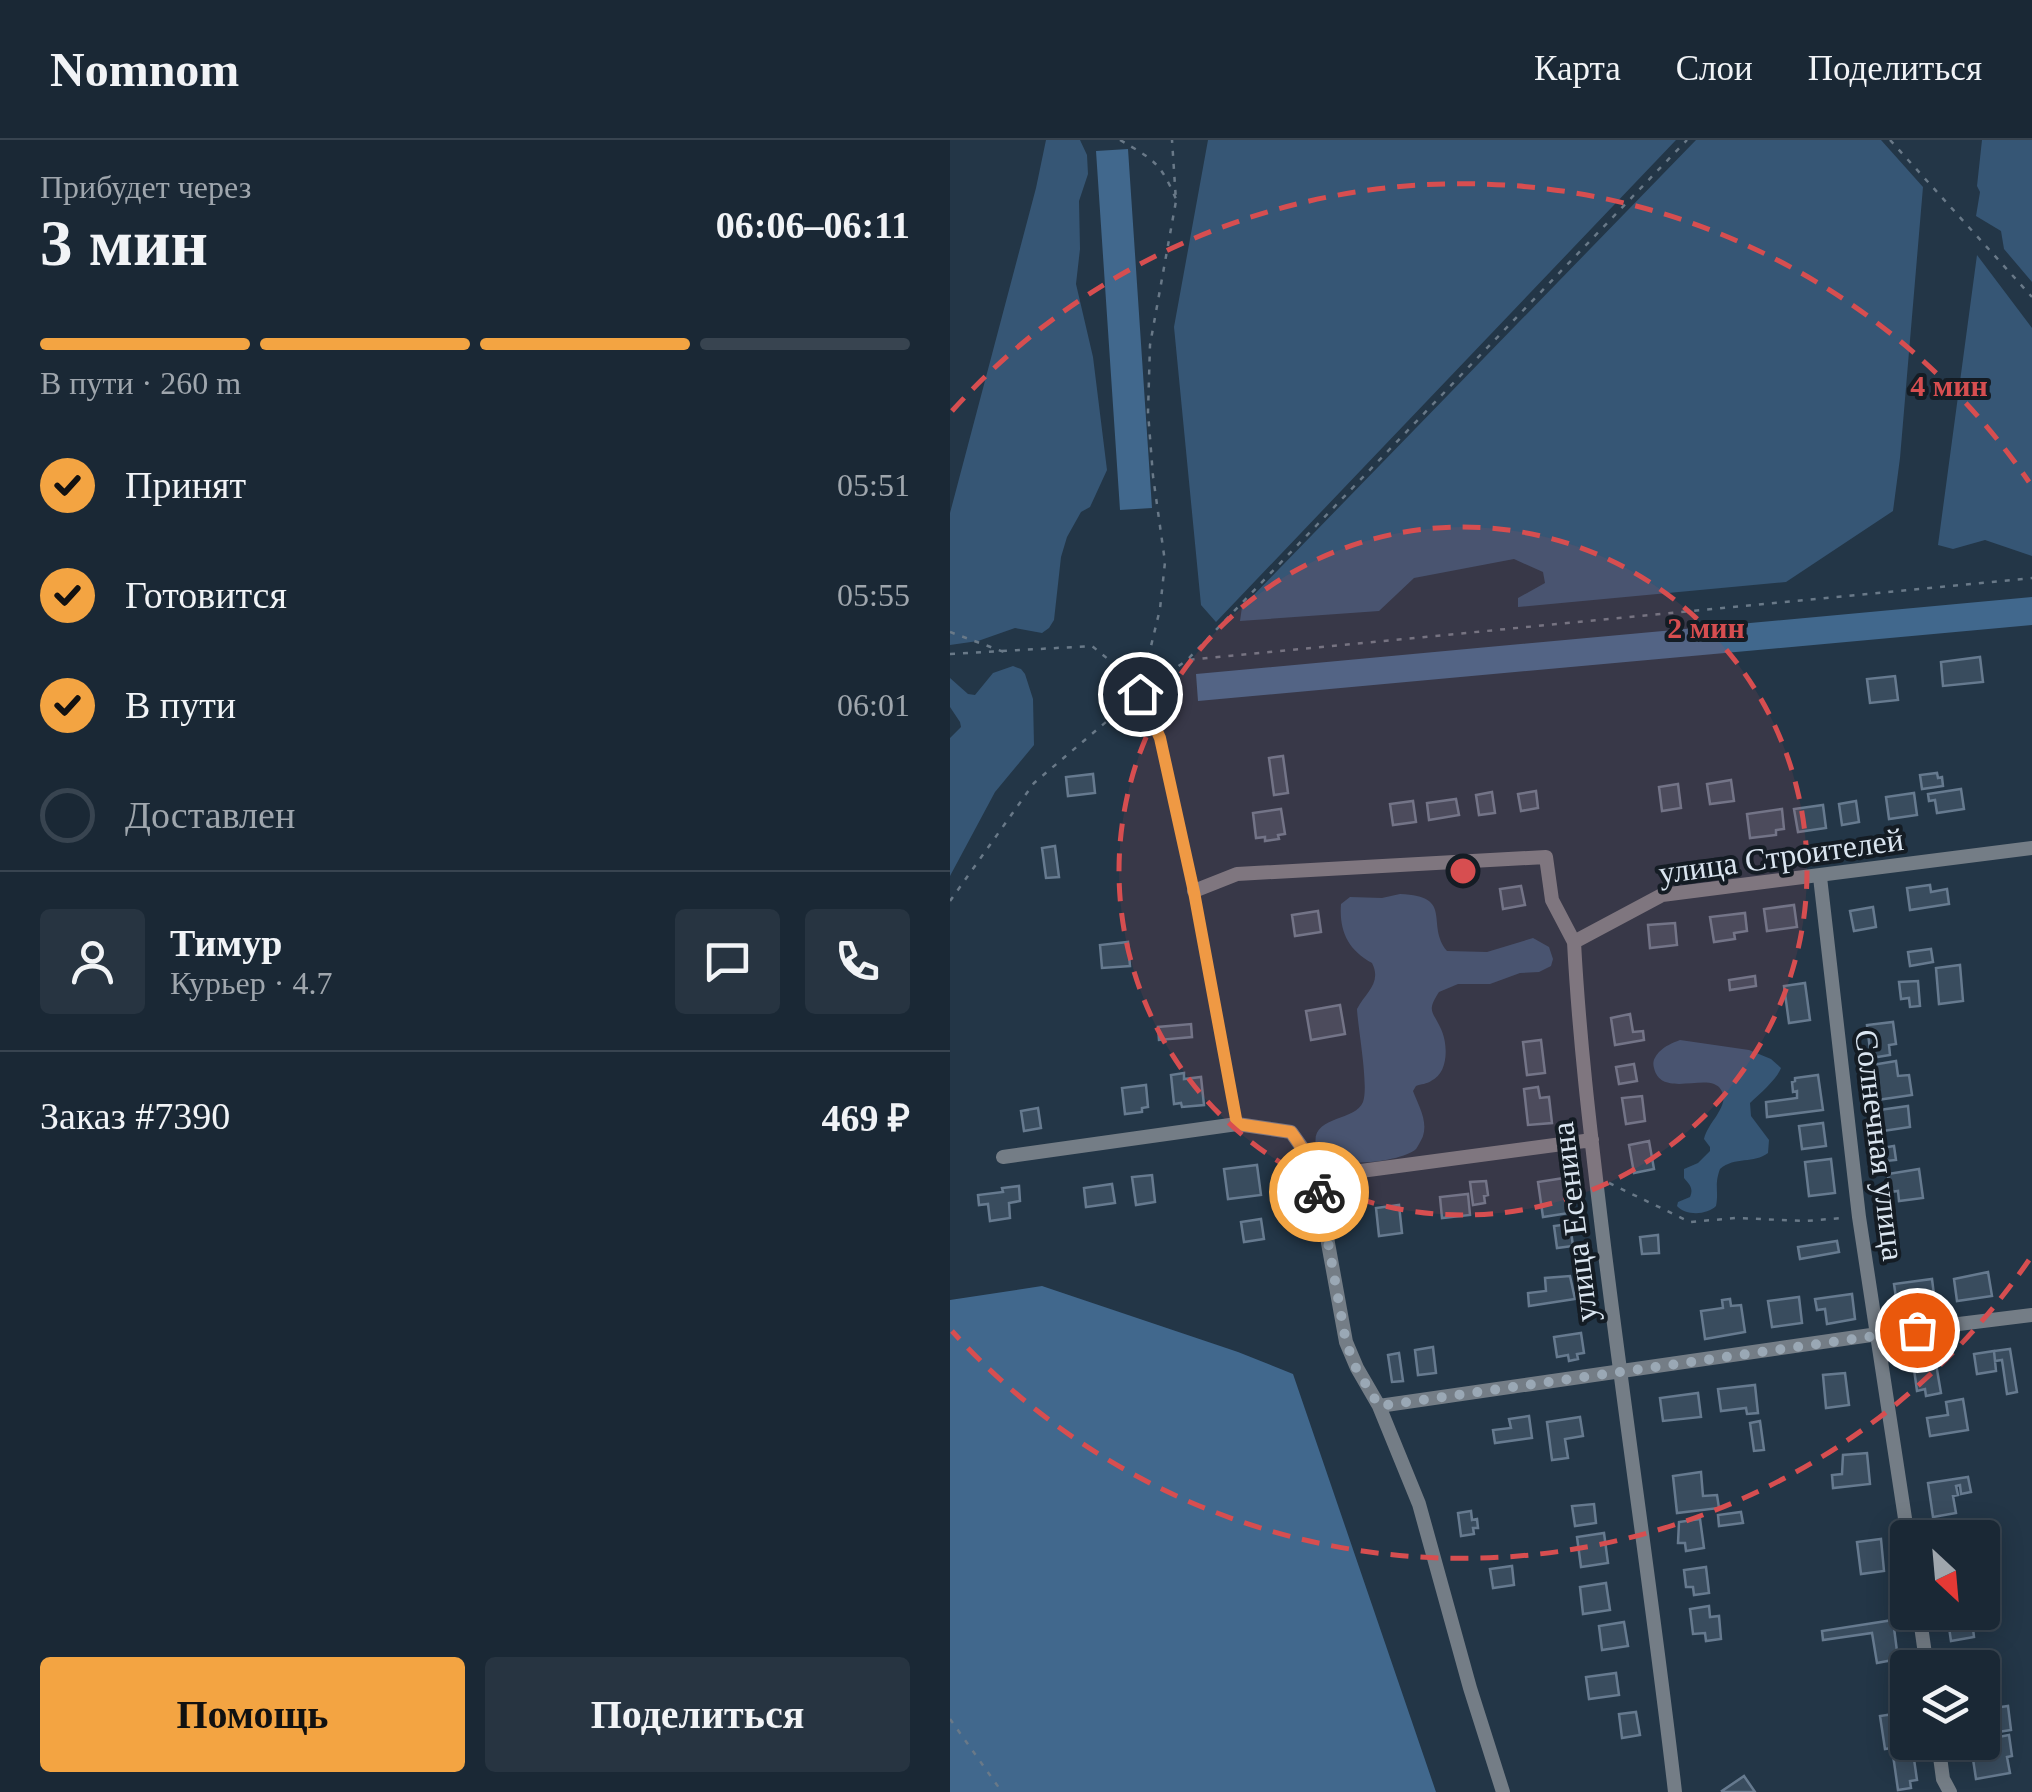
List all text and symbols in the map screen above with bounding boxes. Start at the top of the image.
text: Nomnom [50,43,239,96]
text: Карта [1534,49,1621,88]
text: Слои [1676,49,1753,88]
text: Поделиться [1808,49,1982,88]
text: Прибудет через [40,169,251,205]
text: 06:06–06:11 [716,204,910,246]
text: 3 мин [40,207,208,279]
text: В пути · 260 m [40,365,241,401]
text: 4 мин [1910,369,1988,402]
icon: check [40,458,95,513]
text: Принят [125,464,246,506]
text: 05:51 [837,467,910,503]
icon: check [40,568,95,623]
text: Готовится [125,574,287,616]
text: 05:55 [837,577,910,613]
text: 2 мин [1667,611,1745,644]
pin [1098,652,1183,737]
icon: home [1113,667,1168,722]
icon: check [40,678,95,733]
text: В пути [125,684,236,726]
text: 06:01 [837,687,910,723]
text: Доставлен [125,794,295,836]
street label: улица Строителей [1656,821,1906,891]
centre of rings [1445,853,1481,889]
button: person [40,909,145,1014]
button: chat [675,909,780,1014]
button: phone [805,909,910,1014]
text: Тимур [170,922,282,964]
text: Курьер · 4.7 [170,965,332,1001]
street label: Солнечная улица [1848,1027,1912,1263]
text: Заказ #7390 [40,1095,230,1137]
text: 469 ₽ [821,1097,910,1139]
street label: улица Есенина [1544,1120,1604,1324]
courier [1269,1142,1369,1242]
icon: bike [1292,1165,1347,1220]
pin [1875,1288,1960,1373]
icon: bag [1890,1303,1945,1358]
north arrow [1890,1520,2000,1630]
map controls [1890,1520,2000,1760]
button: layers [1890,1650,2000,1760]
button: Помощь [40,1657,465,1772]
button: Поделиться [485,1657,910,1772]

